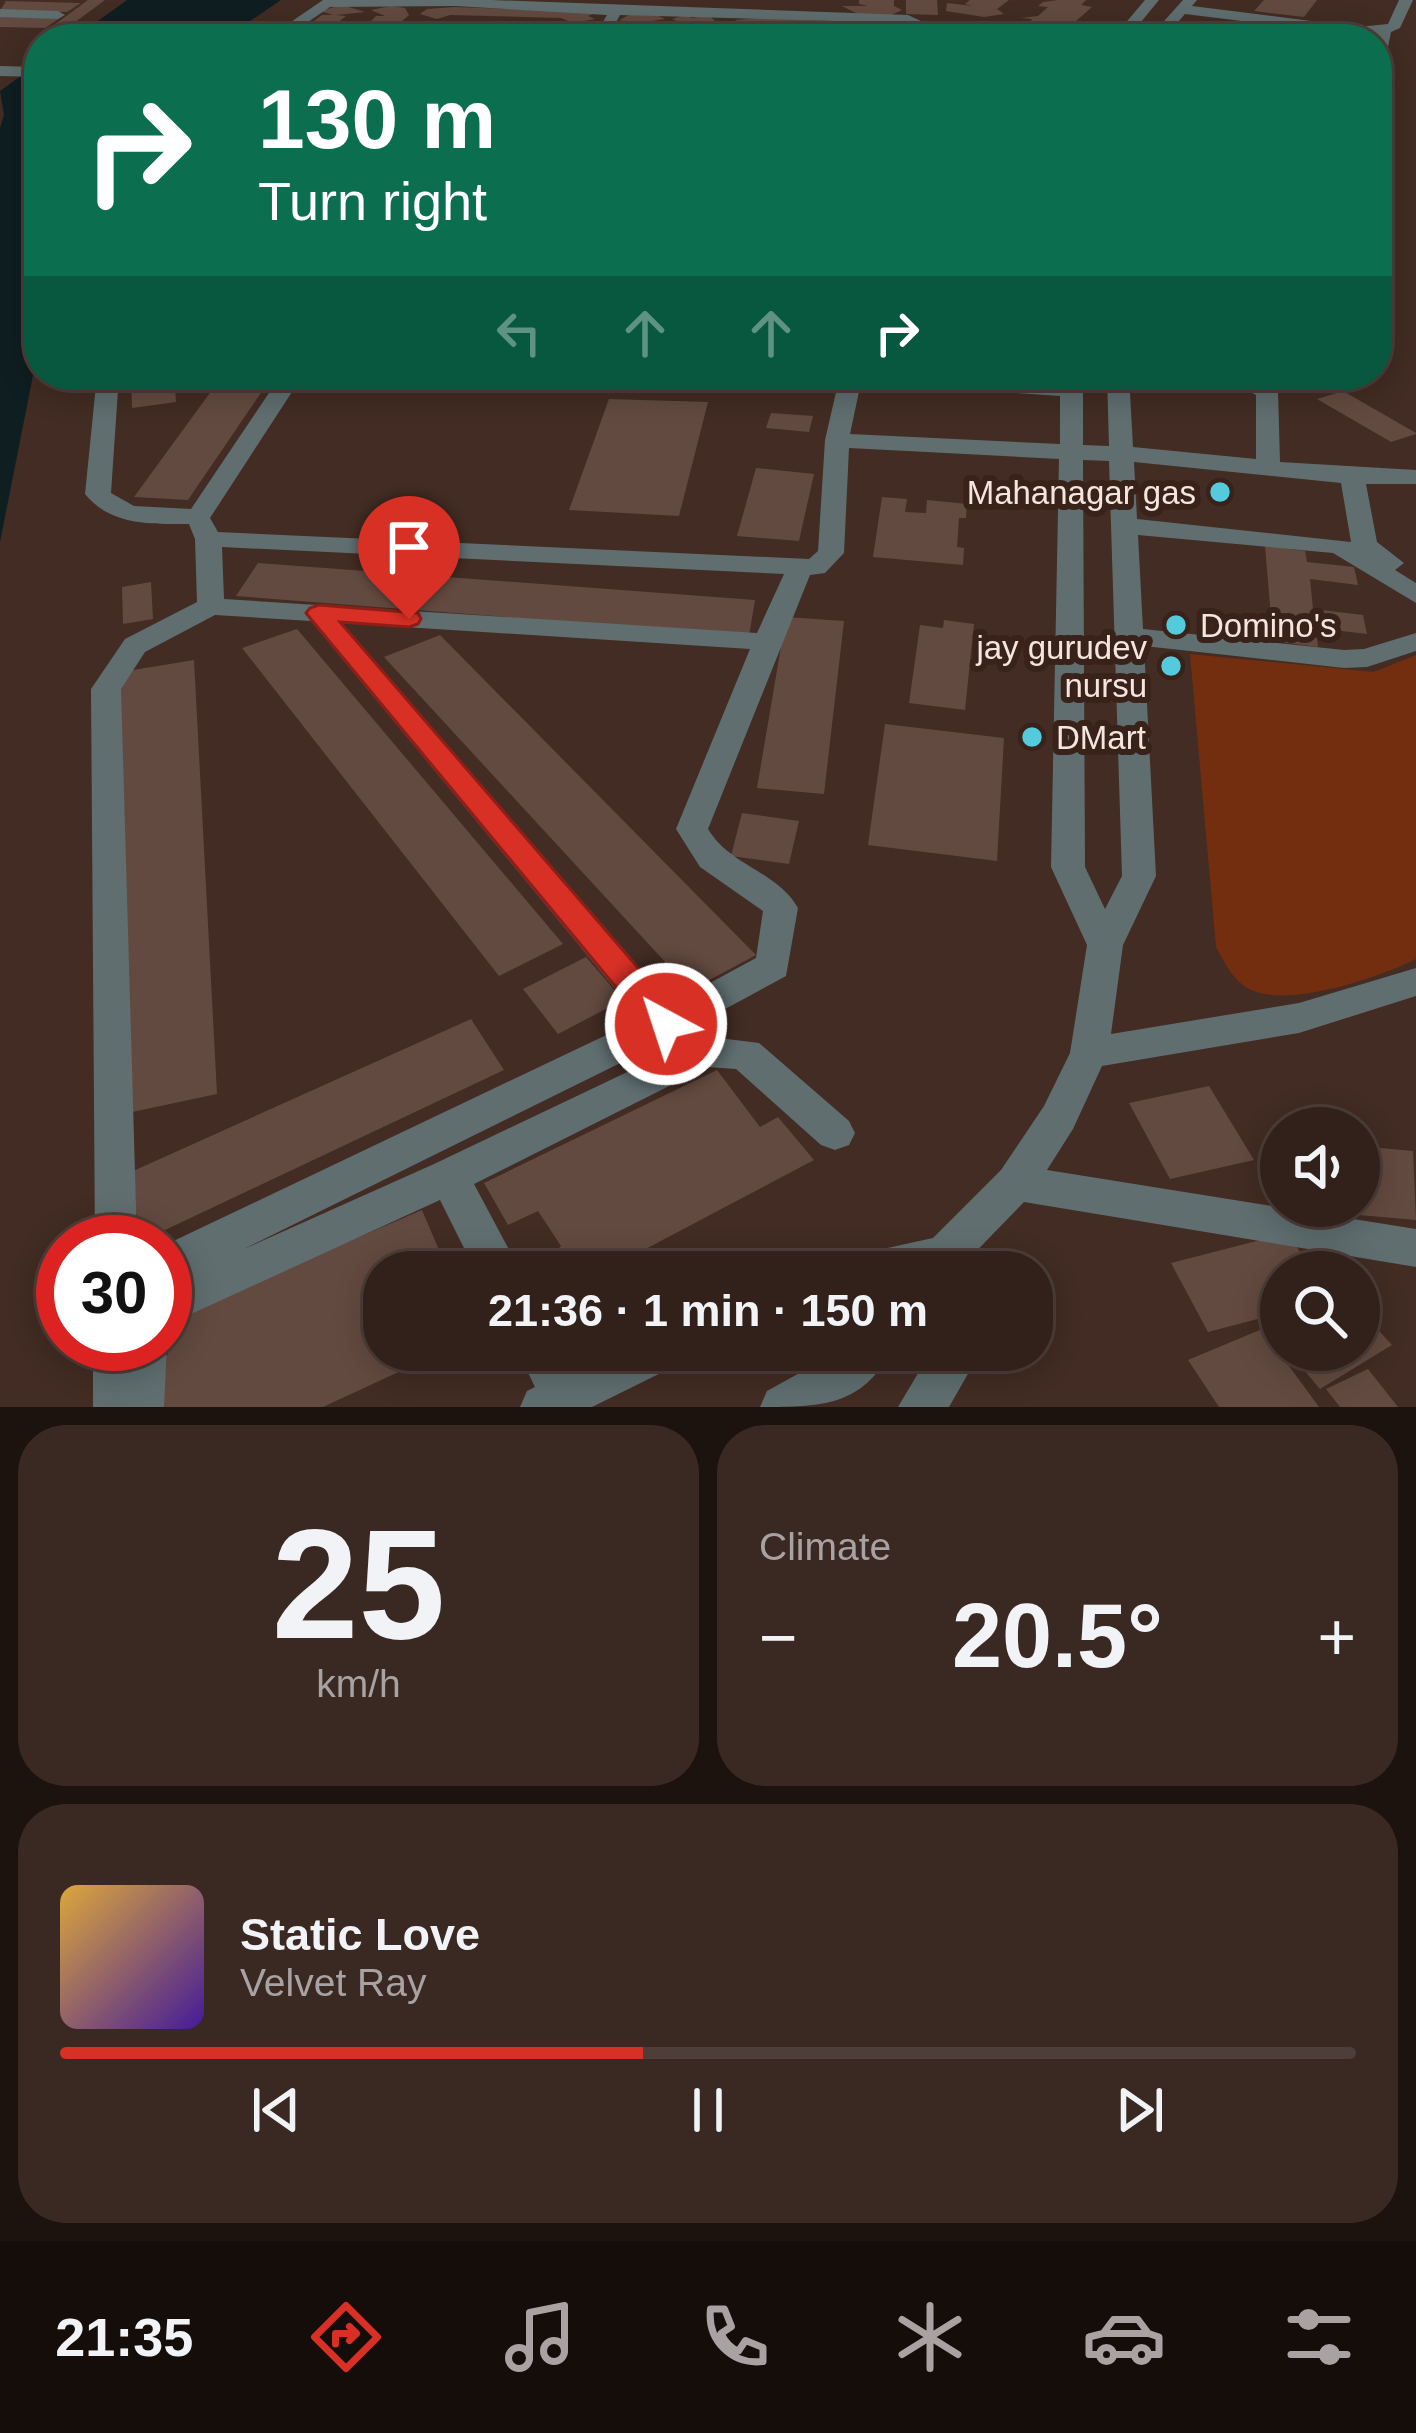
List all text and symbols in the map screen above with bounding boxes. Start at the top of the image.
icon: right [60,72,216,228]
text: 130 m [258,72,496,166]
text: Turn right [258,171,487,231]
icon: left [486,300,552,366]
icon: ahead [612,300,678,366]
icon: ahead [738,300,804,366]
icon: right [864,300,930,366]
place label: Mahanagar gas [967,474,1196,511]
marker: Mahanagar gas [1207,479,1233,505]
pin [358,496,460,619]
icon: arrive [376,514,442,580]
place label: Domino's [1200,607,1337,644]
marker: Domino's [1163,612,1189,638]
place label: jay gurudev nursu [975,629,1147,704]
marker: jay gurudev nursu [1158,653,1184,679]
place label: DMart [1056,719,1146,756]
marker: DMart [1019,724,1045,750]
position arrow [603,961,729,1087]
map controls [1260,1107,1380,1371]
button: sound [1260,1107,1380,1227]
speed limit sign: 30 [36,1215,192,1371]
button: search [1260,1251,1380,1371]
text: 21:36 · 1 min · 150 m [488,1285,928,1336]
text: 25 [272,1497,445,1671]
text: Climate [759,1525,891,1568]
text: 20.5° [952,1586,1163,1686]
text: − [759,1600,798,1674]
text: + [1317,1600,1356,1674]
text: km/h [316,1662,401,1705]
text: Static Love [240,1909,480,1960]
text: Velvet Ray [240,1961,426,2004]
icon: previous [243,2077,309,2143]
icon: pause [675,2077,741,2143]
icon: next [1107,2077,1173,2143]
icon: directions [304,2295,388,2379]
icon: music [498,2295,582,2379]
icon: phone [693,2295,777,2379]
icon: climate [888,2295,972,2379]
icon: car [1082,2295,1166,2379]
icon: filters [1277,2295,1361,2379]
text: 21:35 [55,2307,193,2367]

